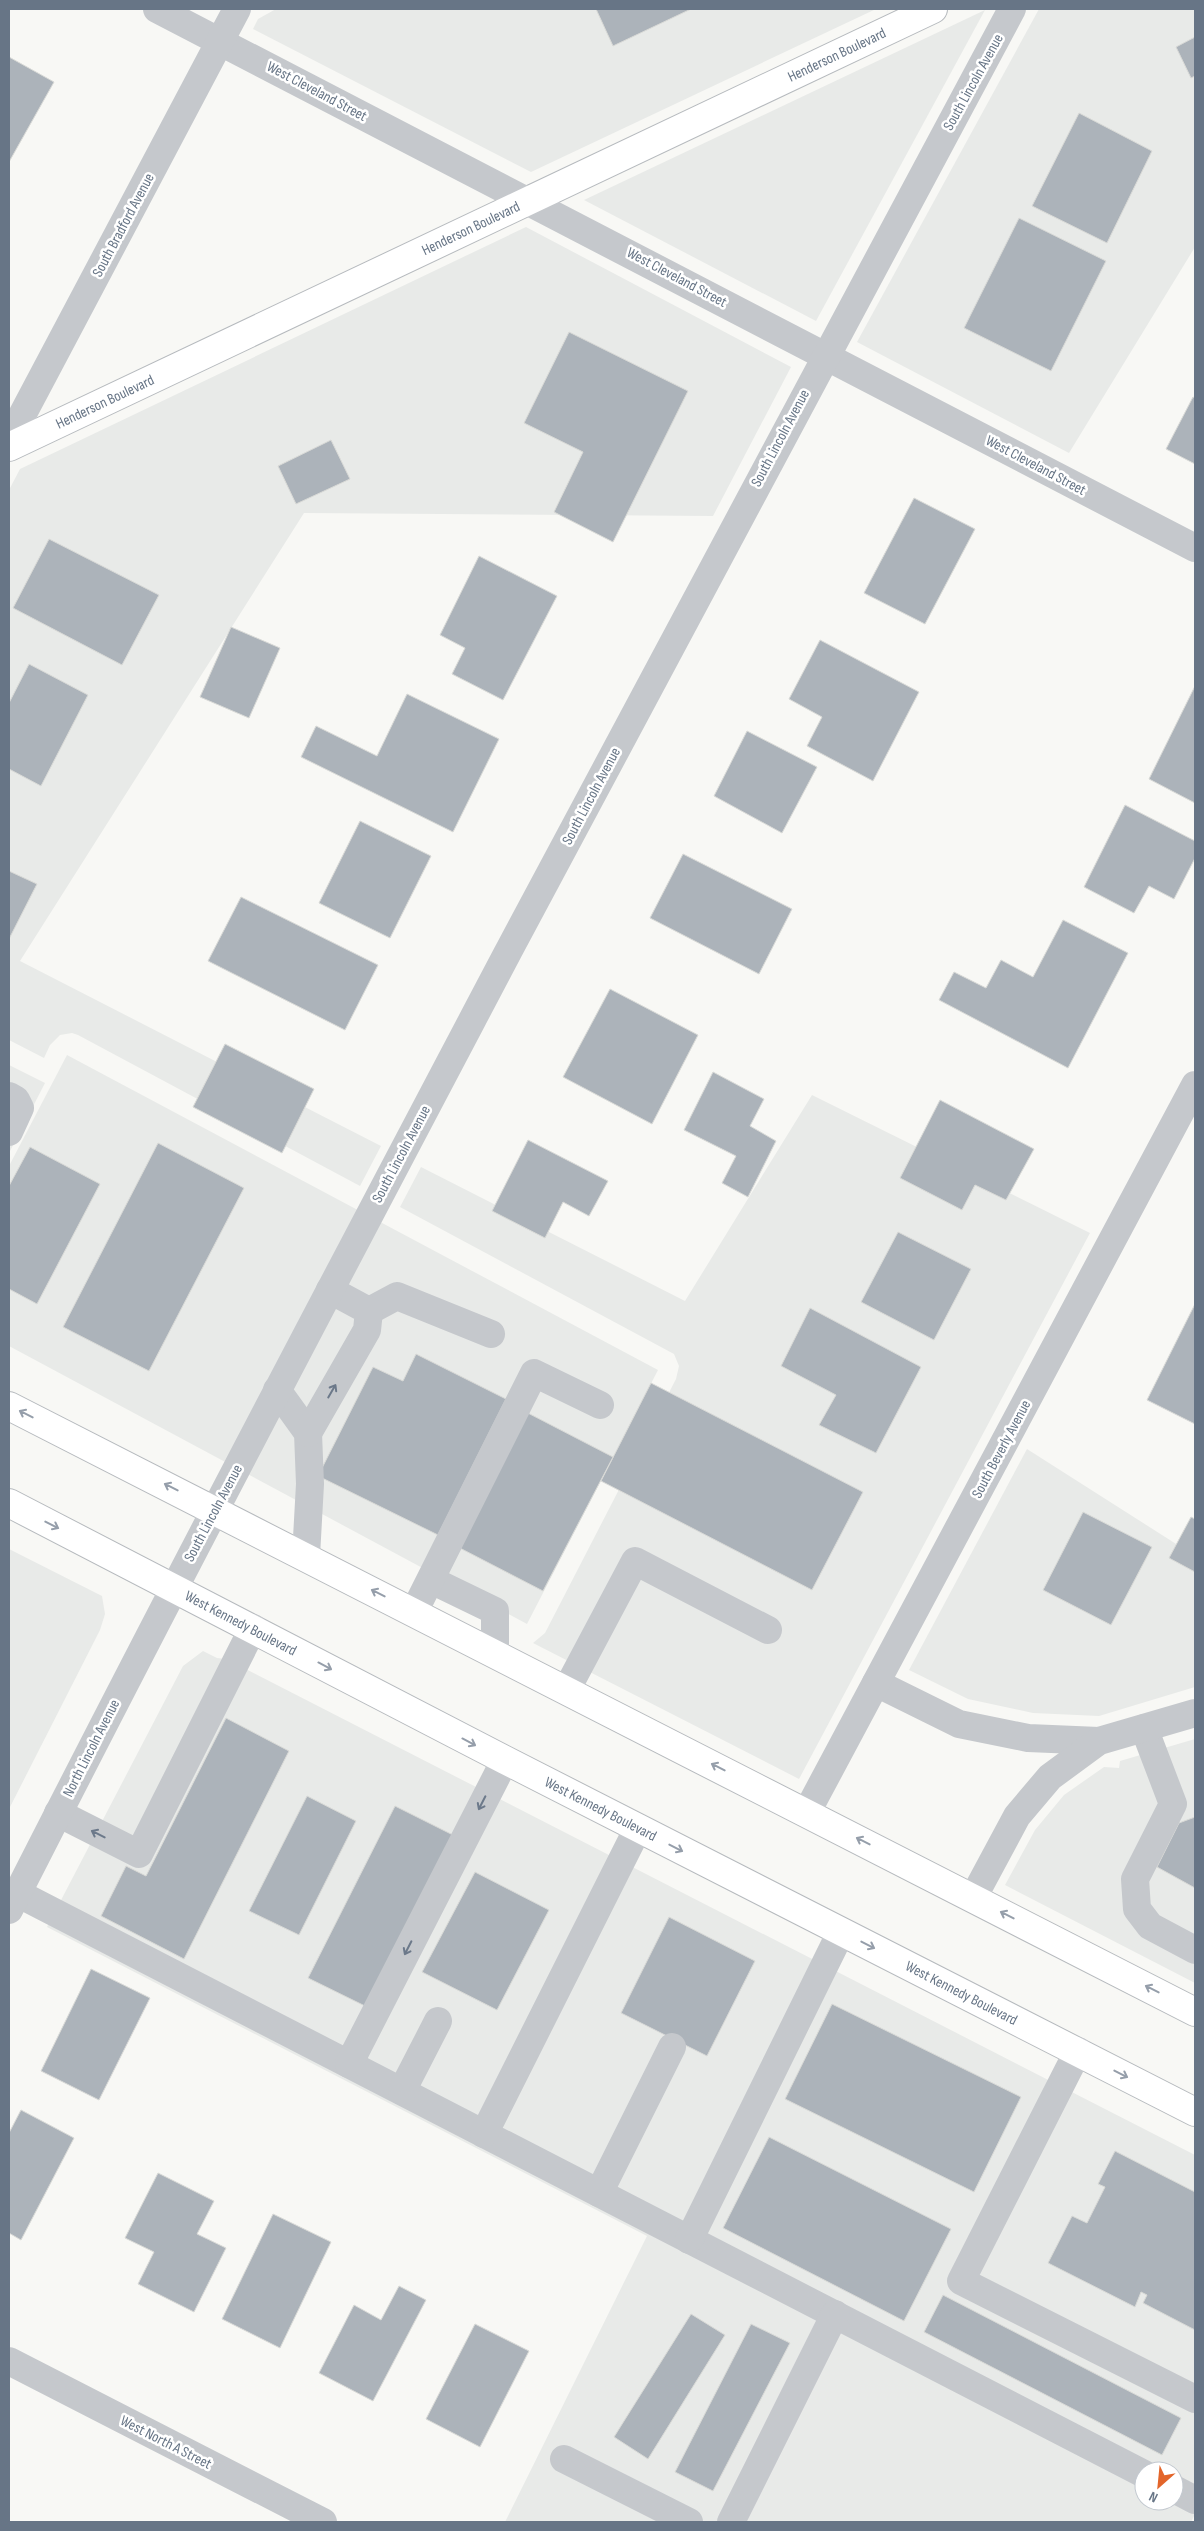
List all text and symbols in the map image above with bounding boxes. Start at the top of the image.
street label: Henderson Boulevard [785,24,889,87]
street label: South Lincoln Avenue [939,31,1008,134]
street label: West Cleveland Street [263,57,371,126]
street label: South Bradford Avenue [88,170,159,280]
street label: Henderson Boulevard [419,197,523,260]
street label: West Cleveland Street [623,243,731,312]
street label: Henderson Boulevard [53,371,157,433]
street label: South Lincoln Avenue [747,386,814,490]
street label: West Cleveland Street [982,431,1090,500]
street label: South Lincoln Avenue [558,744,625,848]
street label: South Lincoln Avenue [368,1102,435,1206]
one-way arrow [328,1384,338,1399]
street label: South Beverly Avenue [968,1397,1035,1502]
one-way arrow [19,1409,34,1418]
street label: South Lincoln Avenue [180,1461,247,1565]
one-way arrow [164,1482,179,1491]
one-way arrow [44,1521,59,1530]
street label: West Kennedy Boulevard [181,1587,300,1660]
one-way arrow [371,1588,386,1597]
one-way arrow [318,1661,333,1671]
street label: North Lincoln Avenue [59,1696,124,1800]
one-way arrow [461,1737,476,1747]
one-way arrow [711,1762,726,1771]
street label: West Kennedy Boulevard [541,1773,660,1846]
one-way arrow [477,1796,487,1811]
one-way arrow [91,1829,106,1839]
one-way arrow [855,1836,870,1846]
one-way arrow [668,1844,683,1853]
one-way arrow [1000,1910,1015,1919]
one-way arrow [403,1940,412,1955]
one-way arrow [860,1940,875,1950]
street label: West Kennedy Boulevard [902,1957,1020,2030]
one-way arrow [1145,1984,1160,1993]
one-way arrow [1113,2070,1128,2079]
street label: West North A Street [117,2411,215,2474]
north arrow [1134,2461,1184,2511]
text: N [1146,2488,1161,2506]

